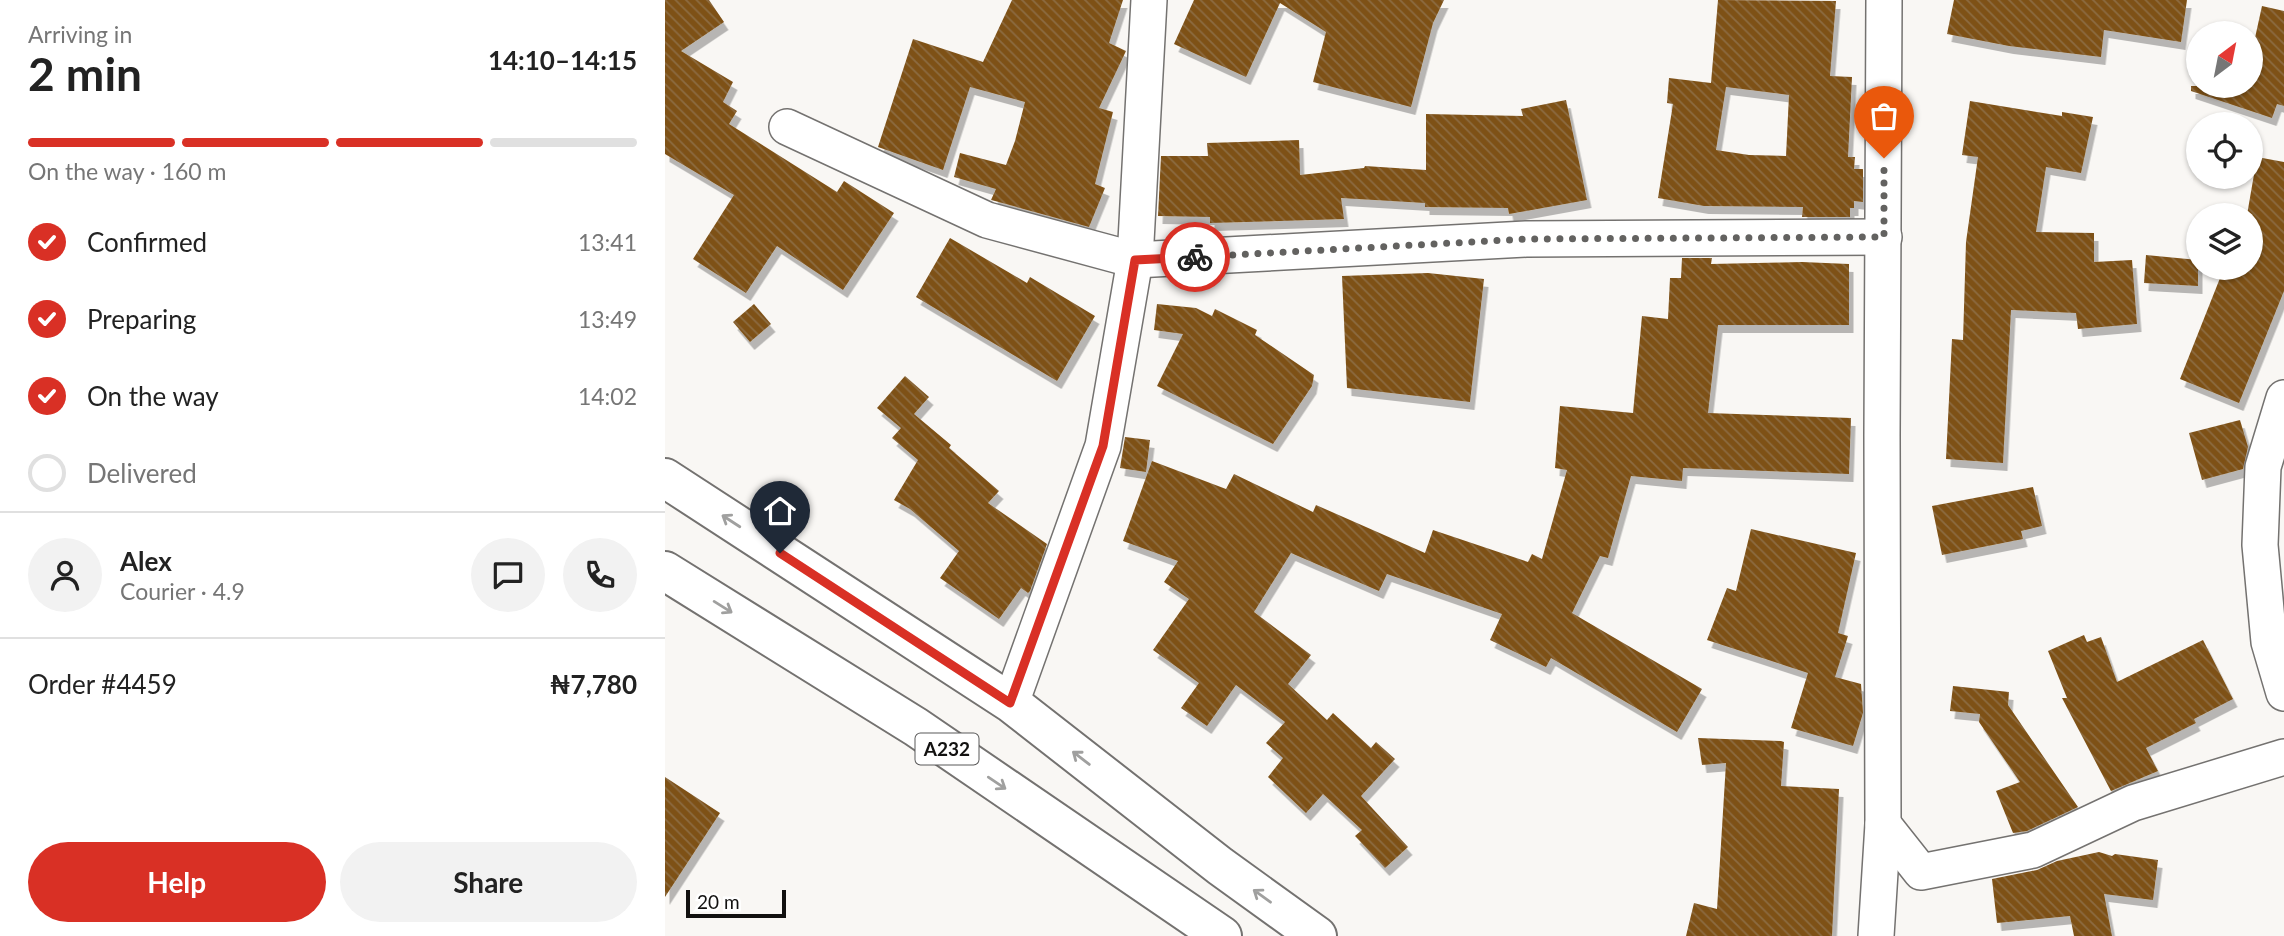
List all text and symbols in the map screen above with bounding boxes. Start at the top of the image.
text: Arriving in [28,20,132,48]
north arrow [2186,21,2263,98]
map controls [2186,21,2263,280]
text: 14:10–14:15 [488,44,637,76]
text: 2 min [28,46,142,101]
pin [1854,86,1914,158]
icon: bag [1865,97,1903,135]
button: locate [2186,112,2263,189]
text: On the way · 160 m [28,157,227,185]
button: layers [2186,203,2263,280]
courier [1160,222,1230,292]
icon: check [28,223,66,261]
text: Confirmed [87,226,207,258]
text: 13:41 [578,228,637,256]
icon: bike [1176,238,1214,276]
icon: check [28,300,66,338]
text: Preparing [87,303,196,335]
text: 13:49 [578,305,637,333]
icon: check [28,377,66,415]
text: On the way [87,380,219,412]
text: 14:02 [578,382,637,410]
text: Delivered [87,457,197,489]
pin [750,481,810,553]
icon: home [761,492,799,530]
one-way arrow [722,513,741,528]
button: person [28,538,102,612]
button: chat [471,538,545,612]
button: phone [563,538,637,612]
text: Alex [120,545,172,577]
text: Courier · 4.9 [120,577,245,605]
one-way arrow [712,600,732,614]
text: Order #4459 [28,668,177,700]
text: ₦7,780 [550,668,637,700]
road number: A232 [915,734,979,764]
one-way arrow [1073,751,1091,766]
one-way arrow [987,776,1006,790]
button: Help [28,842,326,922]
button: Share [340,842,637,922]
scale bar [686,887,786,919]
one-way arrow [1253,889,1272,903]
text: 20 m [697,890,740,913]

